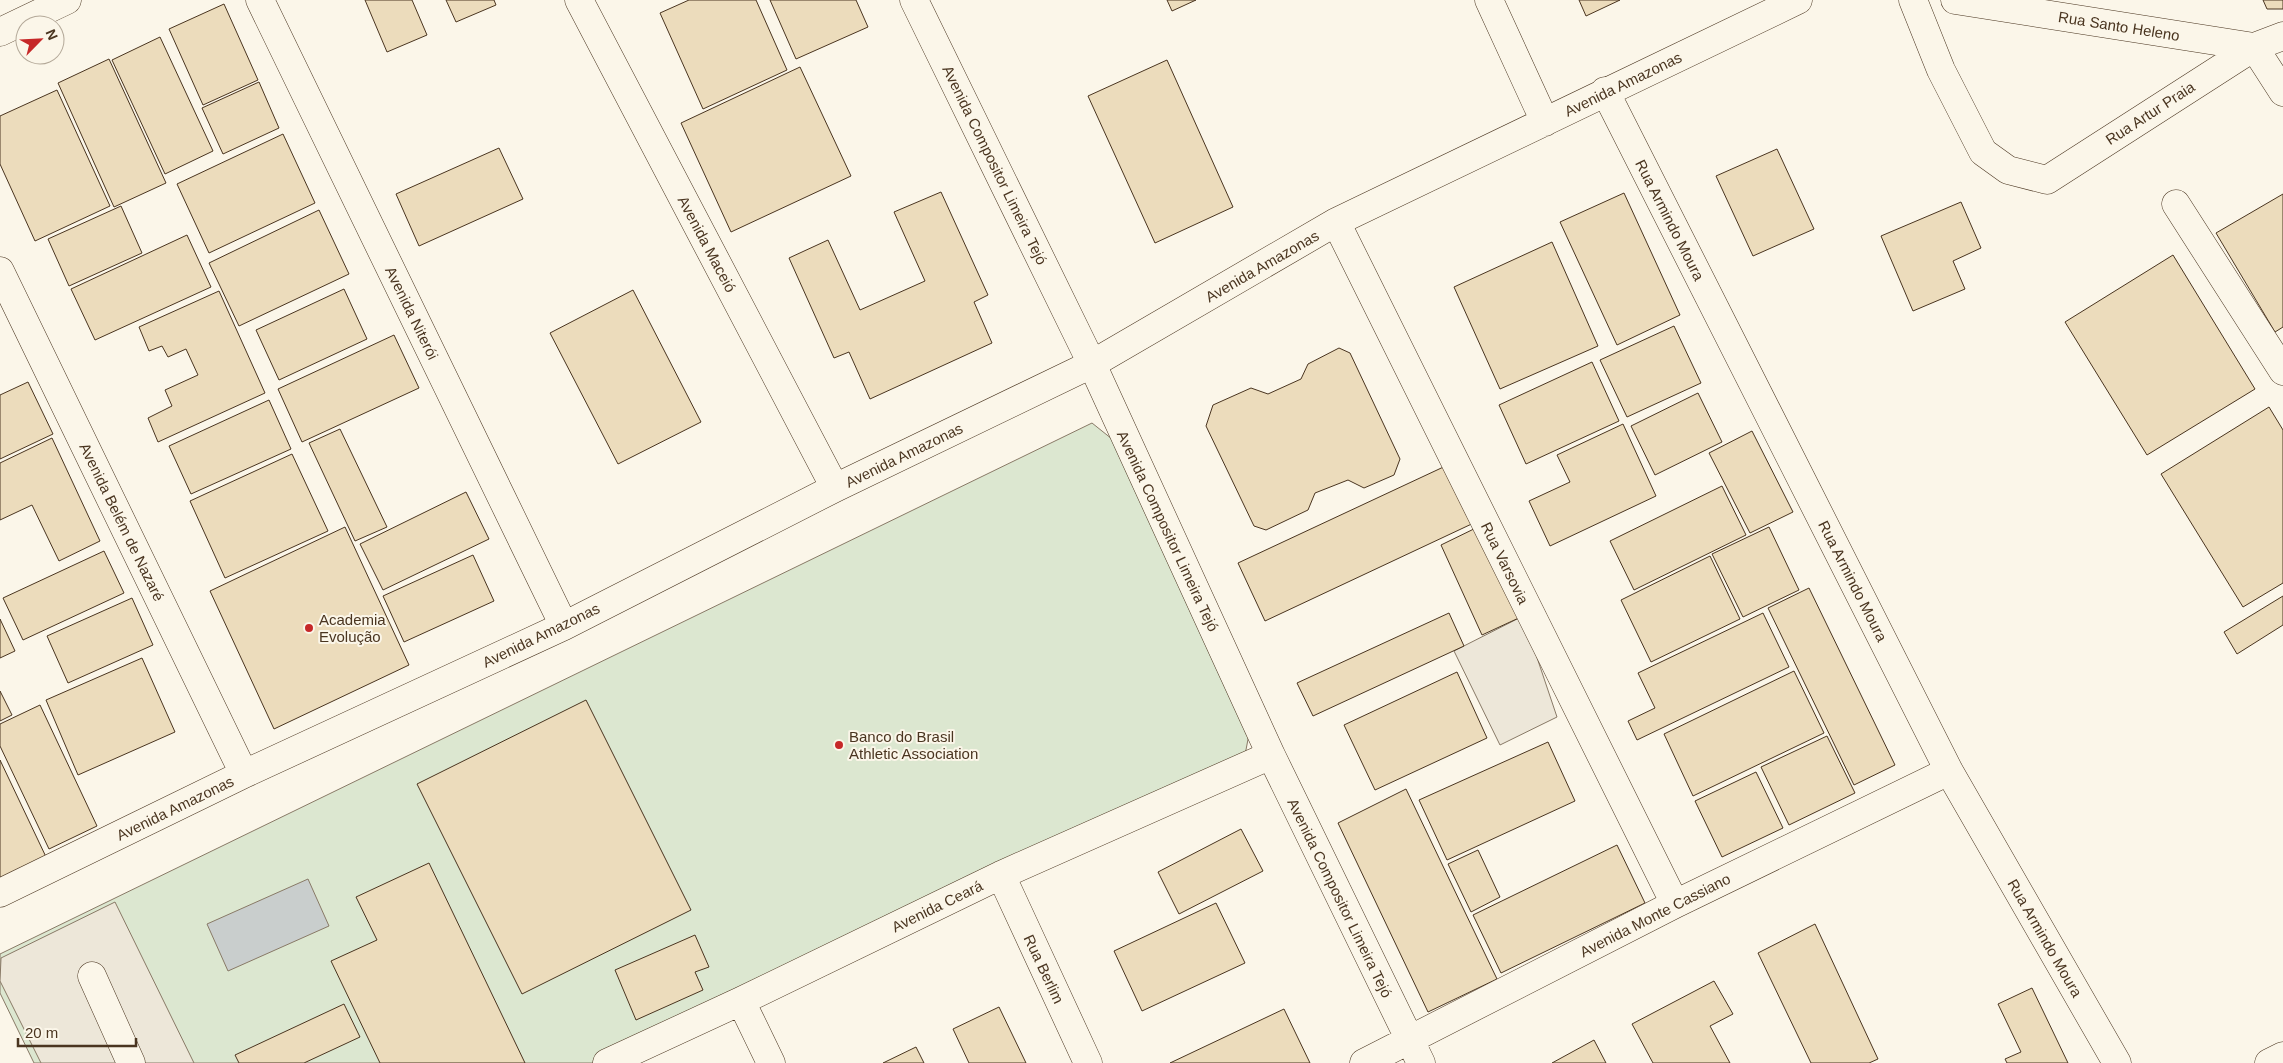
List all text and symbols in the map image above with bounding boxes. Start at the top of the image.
street label: Rua Santo Heleno [2057,8,2181,44]
north arrow [15,15,65,65]
text: N [43,27,61,43]
street label: Avenida Amazonas [1562,48,1684,120]
street label: Avenida Compositor Limeira Tejó [939,63,1051,267]
street label: Rua Artur Praia [2102,78,2198,148]
street label: Rua Armindo Moura [1632,157,1708,284]
street label: Avenida Maceió [675,193,739,295]
street label: Avenida Amazonas [1202,227,1322,305]
street label: Avenida Niterói [382,264,442,362]
street label: Avenida Amazonas [843,419,965,491]
street label: Avenida Compositor Limeira Tejó [1114,428,1222,634]
street label: Avenida Belém de Nazaré [76,440,168,604]
street label: Rua Armindo Moura [1815,518,1891,645]
street label: Rua Varsovia [1478,519,1532,607]
street label: Avenida Amazonas [480,599,602,671]
place label: Academia Evolução [319,611,386,645]
marker: Academia Evolução [303,622,315,634]
place label: Banco do Brasil Athletic Association [849,728,978,762]
marker: Banco do Brasil Athletic Association [833,739,845,751]
street label: Avenida Amazonas [114,772,236,844]
street label: Avenida Compositor Limeira Tejó [1284,796,1396,1000]
street label: Avenida Monte Cassiano [1577,870,1733,960]
street label: Avenida Ceará [889,876,986,935]
street label: Rua Armindo Moura [2004,876,2086,1001]
street label: Rua Berlim [1021,932,1067,1006]
scale bar [18,1016,135,1048]
text: 20 m [25,1024,58,1041]

